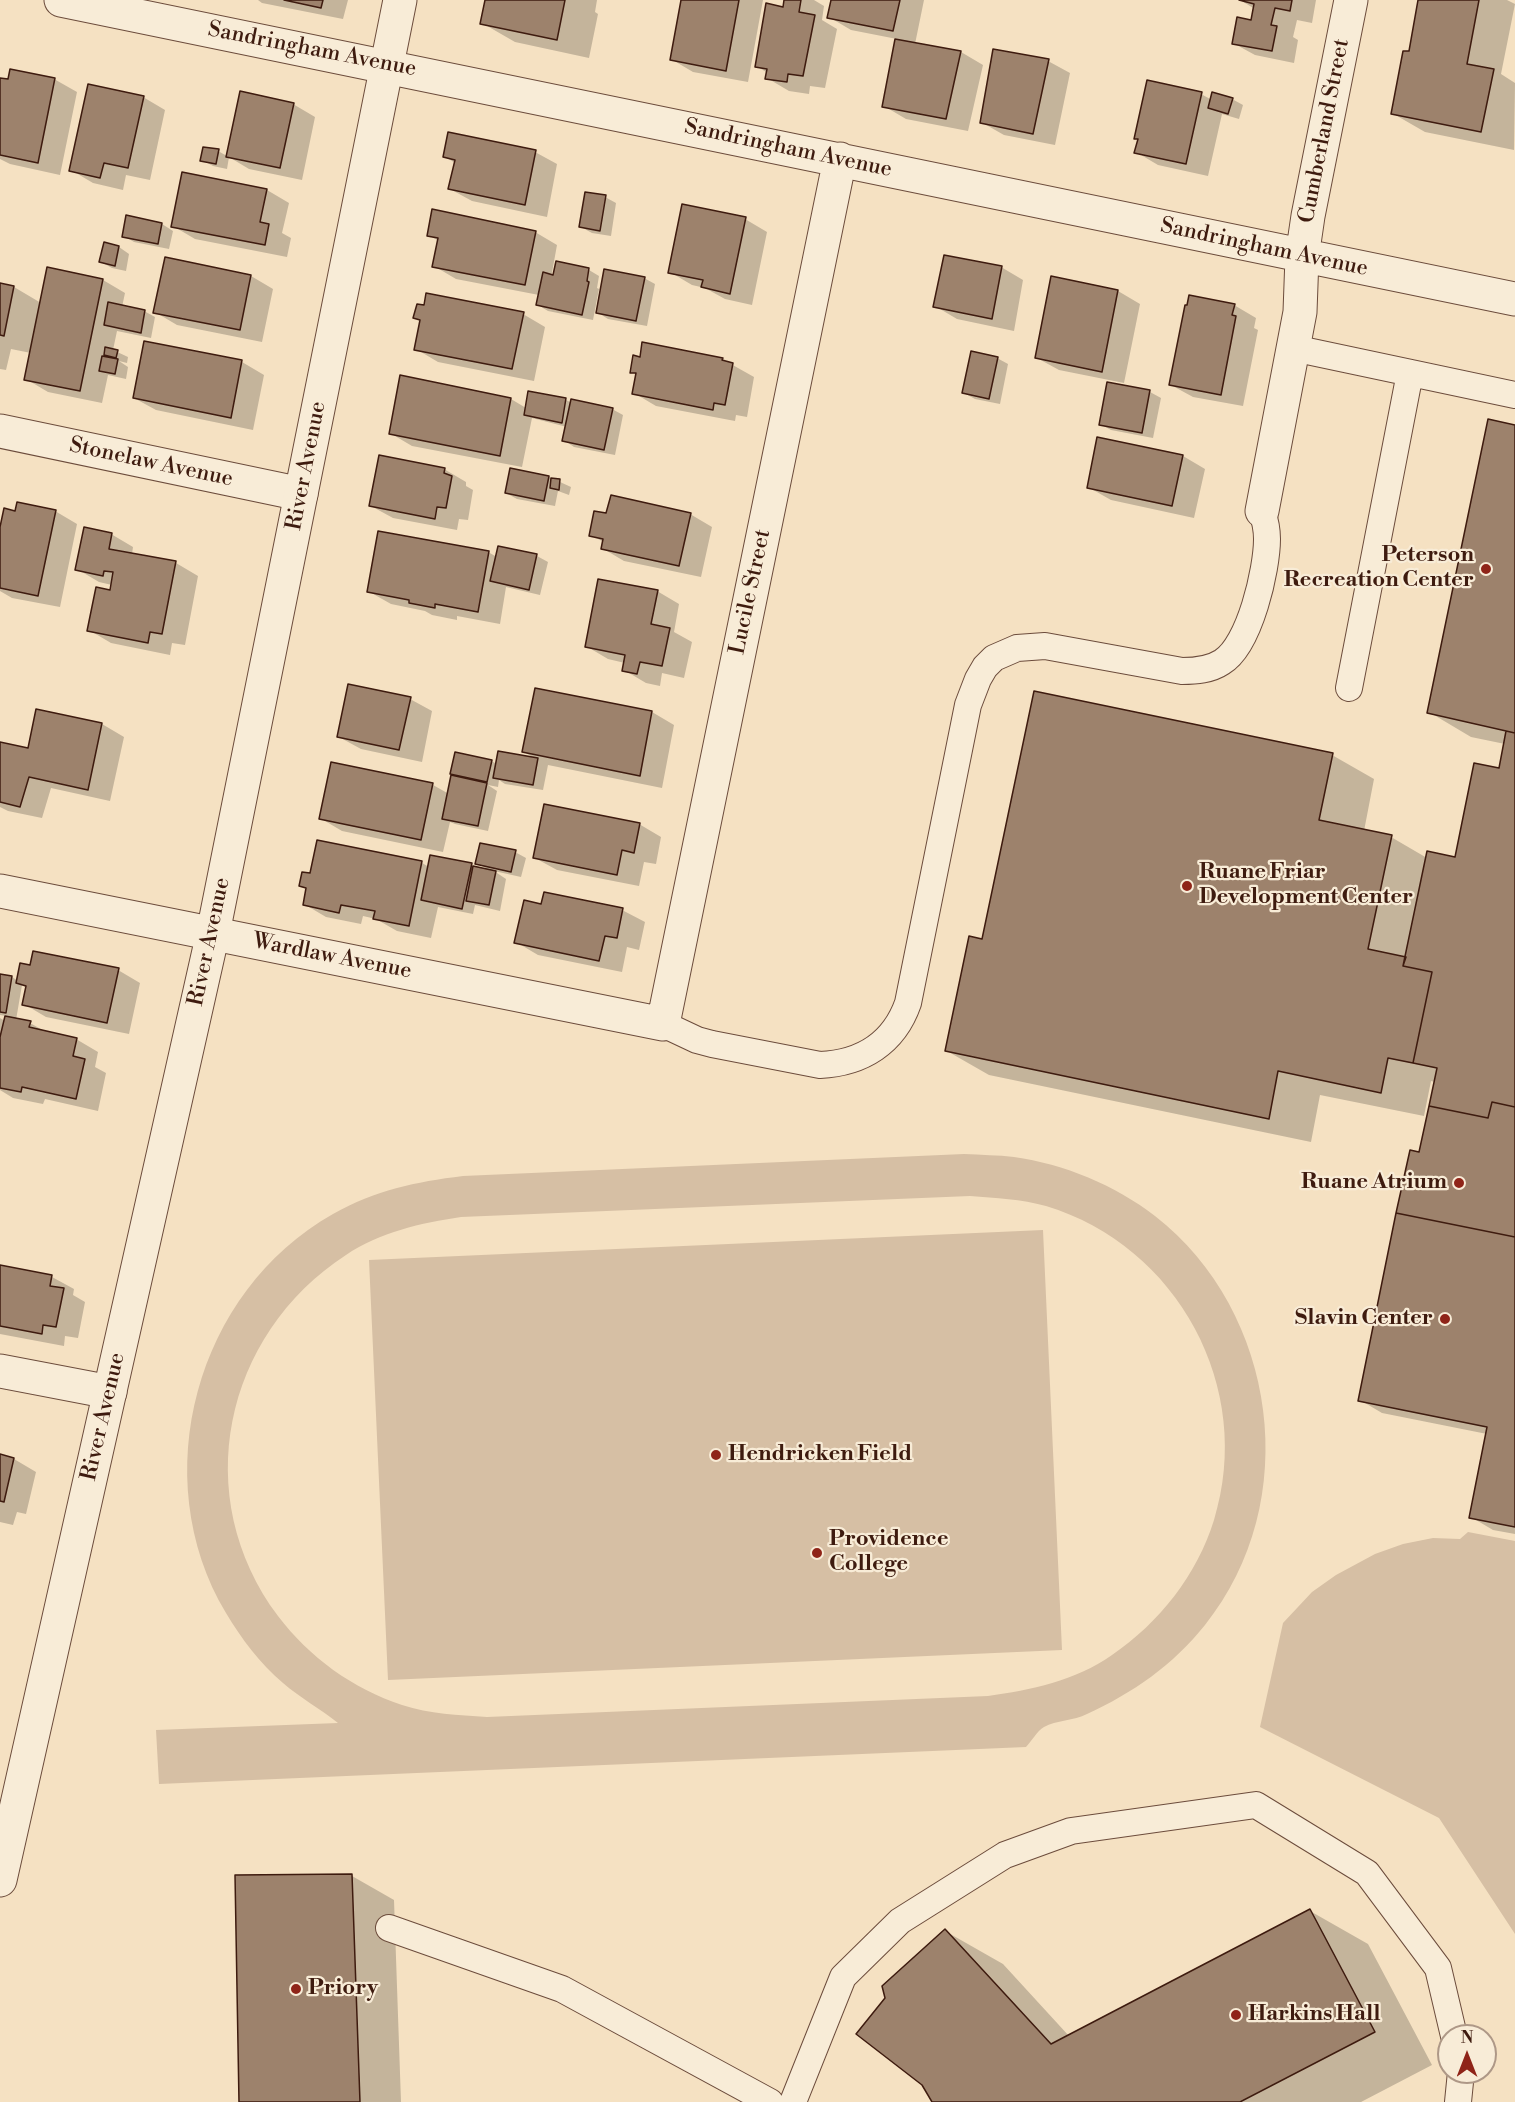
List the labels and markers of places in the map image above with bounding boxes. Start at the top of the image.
place label: Peterson Recreation Center [1284,543,1474,594]
marker: Peterson Recreation Center [1479,562,1493,576]
place label: Ruane Friar Development Center [1199,860,1413,912]
marker: Ruane Friar Development Center [1180,879,1194,893]
place label: Ruane Atrium [1301,1170,1447,1196]
marker: Ruane Atrium [1452,1176,1466,1190]
place label: Slavin Center [1295,1306,1433,1332]
marker: Slavin Center [1438,1312,1452,1326]
place label: Hendricken Field [728,1442,912,1468]
marker: Hendricken Field [709,1448,723,1462]
place label: Providence College [829,1527,949,1579]
marker: Providence College [810,1546,824,1560]
place label: Priory [308,1976,378,2002]
marker: Priory [289,1982,303,1996]
place label: Harkins Hall [1248,2002,1380,2028]
marker: Harkins Hall [1229,2008,1243,2022]

